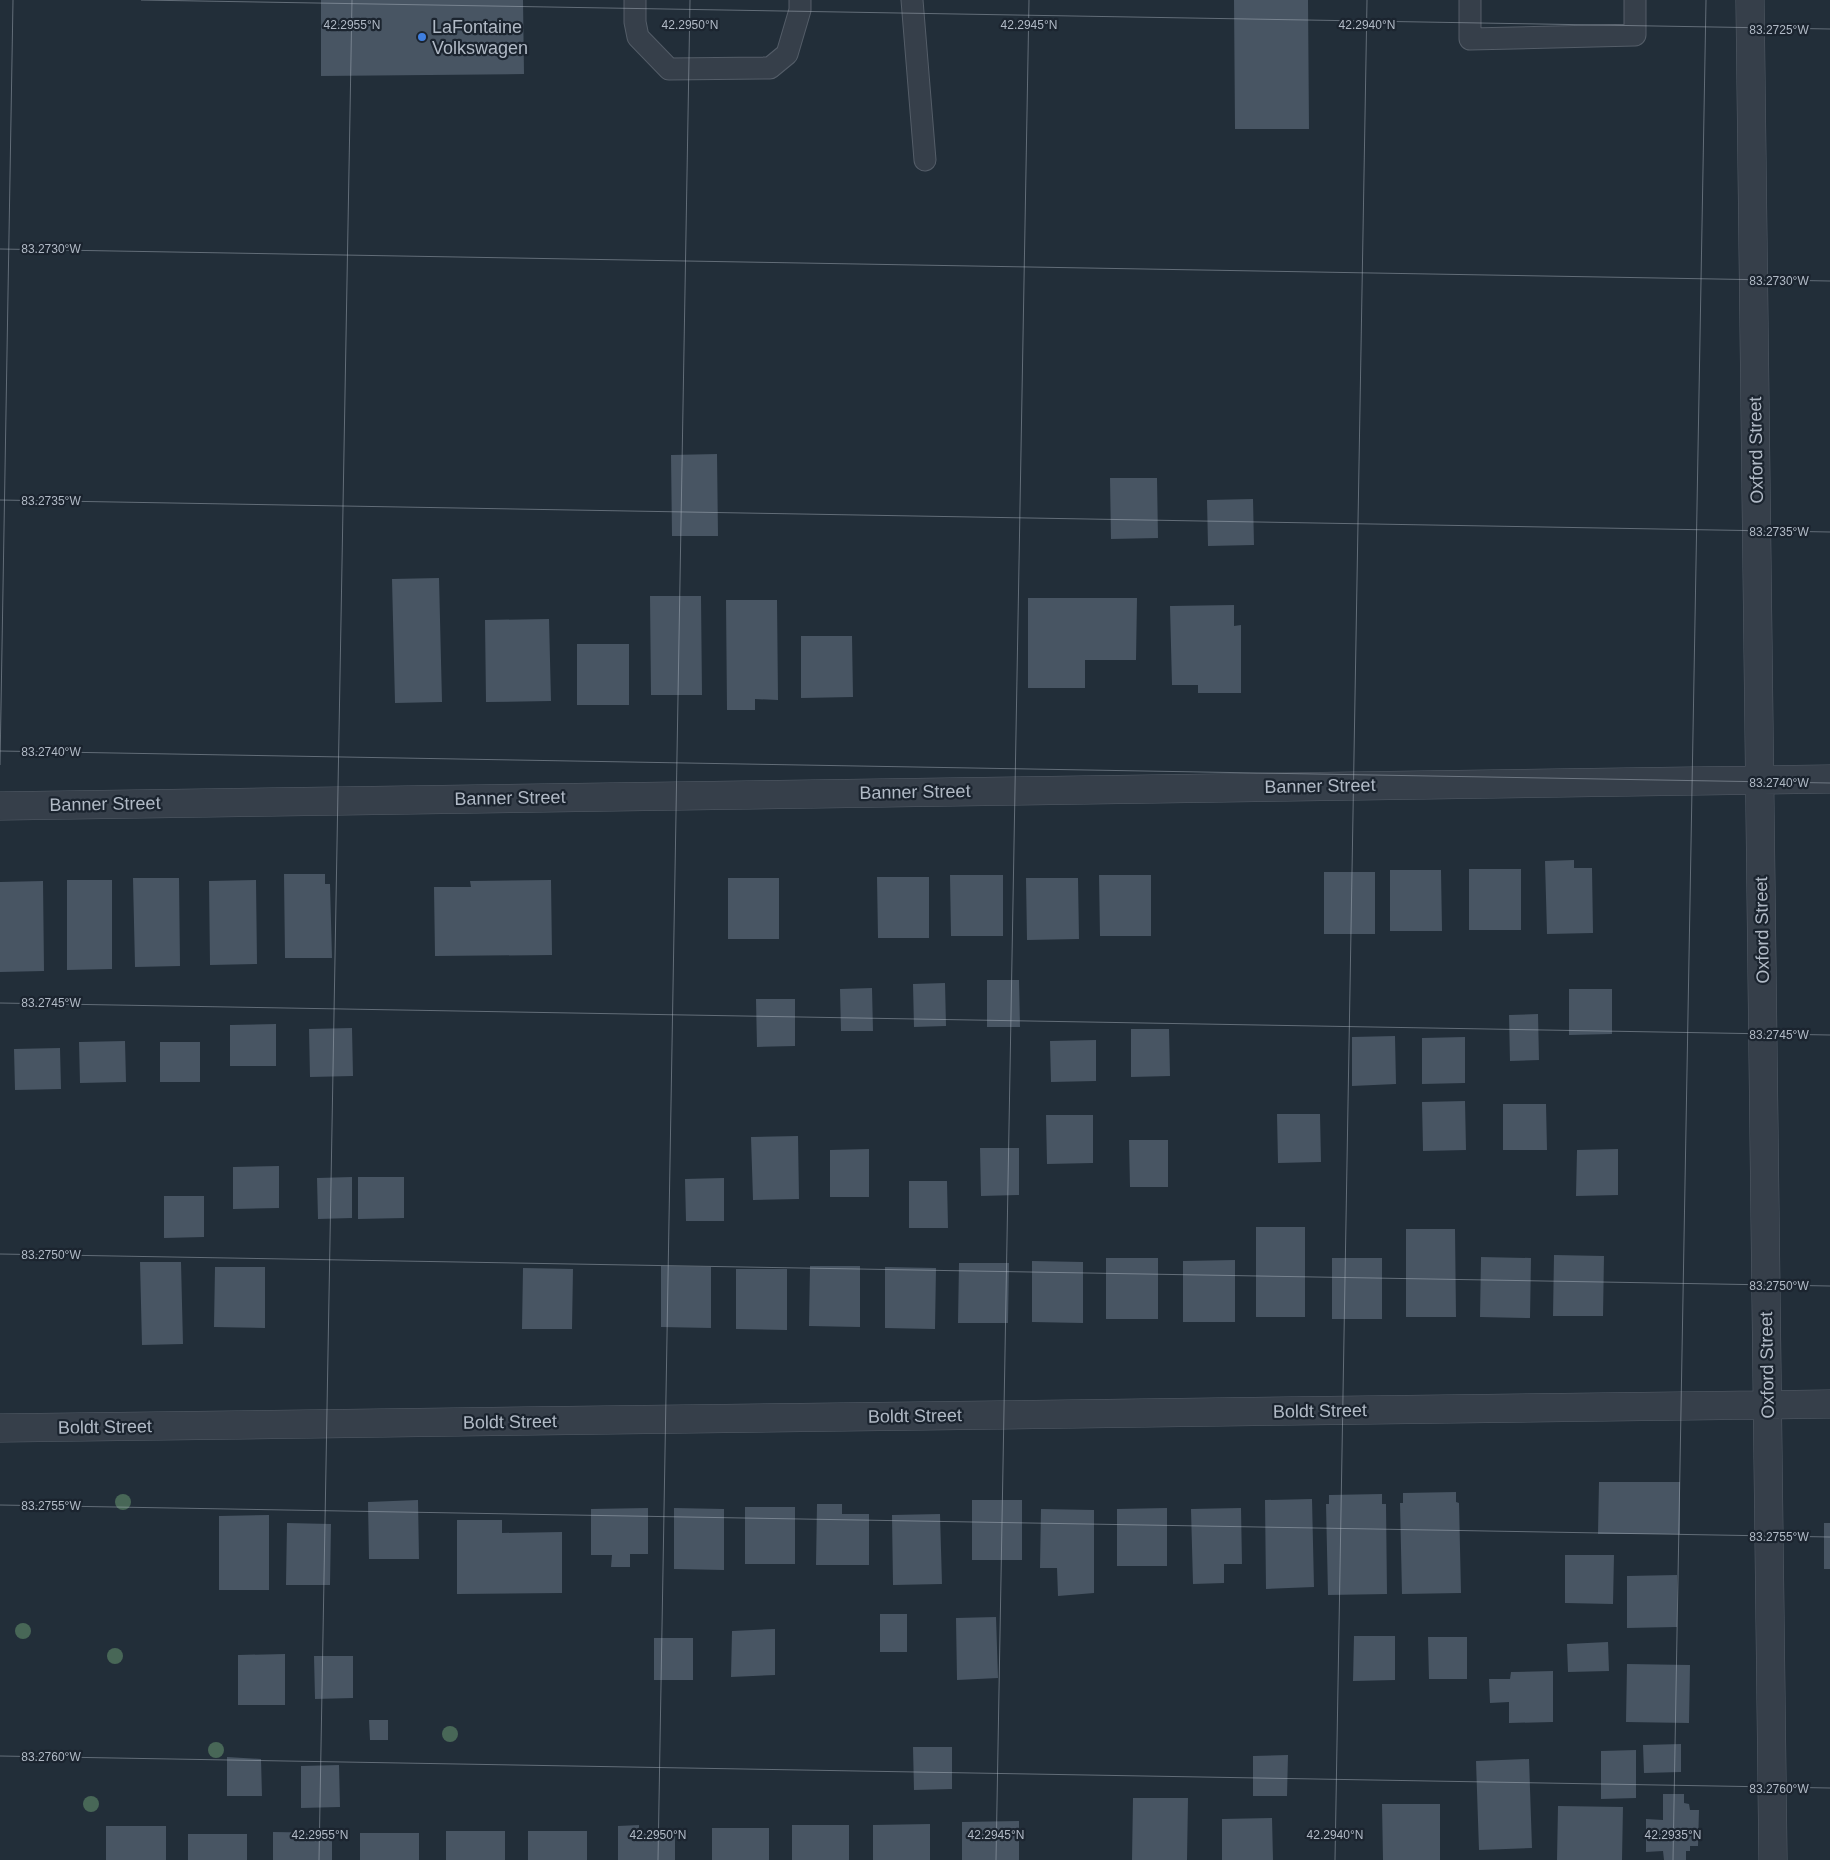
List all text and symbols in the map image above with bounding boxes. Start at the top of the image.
place label: LaFontaine Volkswagen [432,17,528,58]
text: 42.2955°N [324,18,380,32]
text: 42.2950°N [662,18,718,32]
text: 42.2945°N [1001,18,1057,32]
text: 42.2940°N [1339,18,1395,32]
text: 83.2725°W [1749,23,1809,37]
marker: LaFontaine Volkswagen [416,31,428,43]
text: 83.2730°W [21,242,81,256]
text: 83.2730°W [1749,274,1809,288]
street label: Oxford Street [1745,396,1767,504]
text: 83.2735°W [21,494,81,508]
text: 83.2735°W [1749,525,1809,539]
text: 83.2740°W [21,745,81,759]
street label: Banner Street [1264,775,1376,797]
text: 83.2740°W [1749,776,1809,790]
street label: Banner Street [859,781,971,803]
street label: Banner Street [454,787,566,809]
street label: Banner Street [49,793,161,815]
street label: Oxford Street [1751,876,1773,984]
text: 83.2745°W [21,996,81,1010]
text: 83.2745°W [1749,1028,1809,1042]
text: 83.2750°W [21,1248,81,1262]
text: 83.2750°W [1749,1279,1809,1293]
street label: Oxford Street [1756,1311,1778,1419]
street label: Boldt Street [1273,1400,1367,1422]
street label: Boldt Street [868,1405,962,1427]
street label: Boldt Street [463,1411,557,1433]
street label: Boldt Street [58,1416,152,1438]
text: 83.2755°W [21,1499,81,1513]
text: 83.2755°W [1749,1530,1809,1544]
text: 83.2760°W [21,1750,81,1764]
text: 83.2760°W [1749,1782,1809,1796]
text: 42.2955°N [292,1828,348,1842]
text: 42.2950°N [630,1828,686,1842]
text: 42.2945°N [968,1828,1024,1842]
text: 42.2940°N [1307,1828,1363,1842]
text: 42.2935°N [1645,1828,1701,1842]

